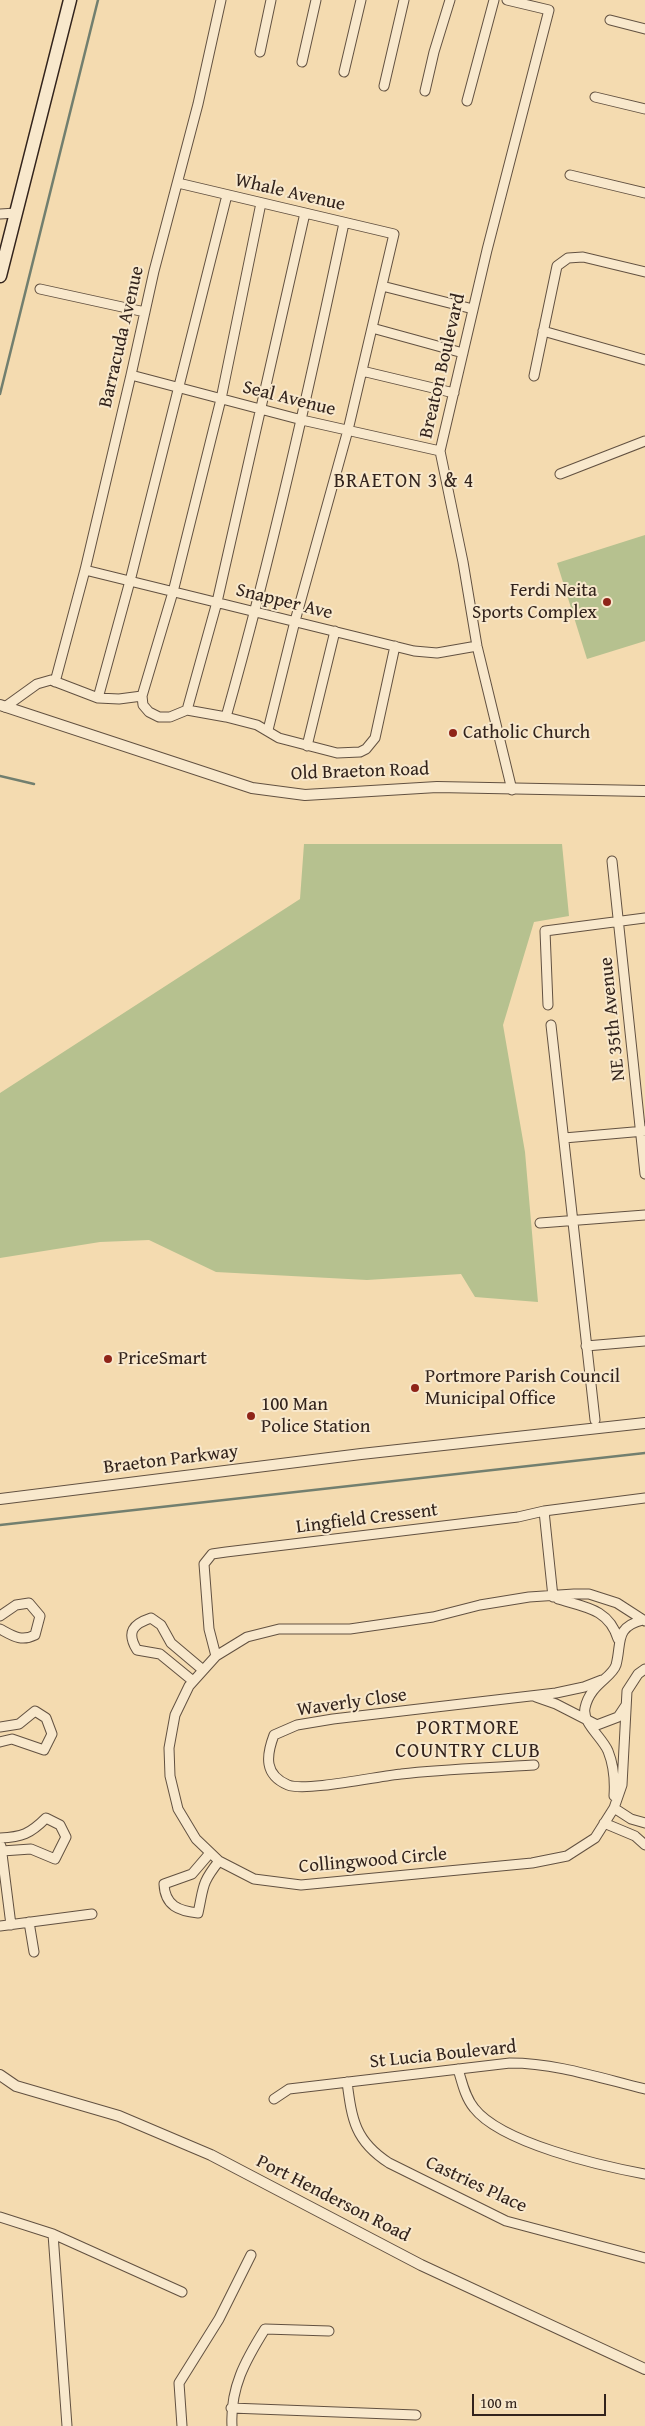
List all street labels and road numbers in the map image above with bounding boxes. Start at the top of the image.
street label: Whale Avenue [233,169,347,217]
street label: Barracuda Avenue [95,264,149,410]
street label: Breaton Boulevard [415,291,471,441]
street label: Seal Avenue [240,376,338,422]
street label: Snapper Ave [233,579,335,625]
street label: Old Braeton Road [290,758,430,786]
street label: NE 35th Avenue [595,956,631,1082]
street label: Braeton Parkway [102,1440,240,1480]
street label: Lingfield Cressent [295,1499,439,1539]
street label: Waverly Close [296,1684,408,1722]
street label: Collingwood Circle [298,1843,448,1879]
street label: St Lucia Boulevard [368,2036,518,2074]
street label: Port Henderson Road [252,2150,414,2248]
street label: Castries Place [422,2152,530,2218]

